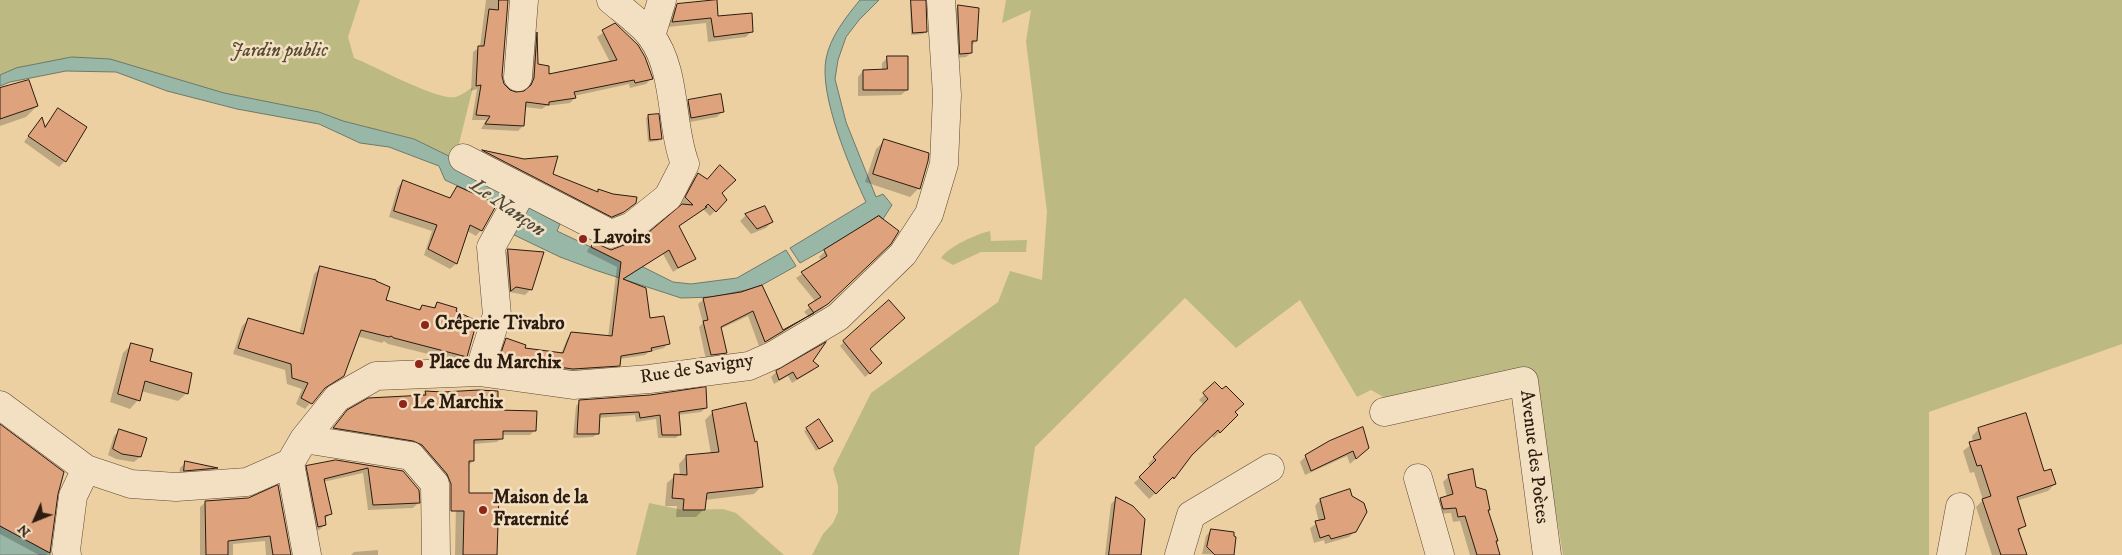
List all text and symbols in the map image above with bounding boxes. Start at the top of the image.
park label: Jardin public [230,41,328,63]
water label: Le Nançon [465,174,549,244]
place label: Lavoirs [593,228,651,250]
marker: Lavoirs [577,233,589,245]
place label: Crêperie Tivabro [435,314,565,336]
marker: Crêperie Tivabro [419,319,431,331]
street label: Rue de Savigny [639,350,755,390]
place label: Place du Marchix [429,353,561,375]
marker: Place du Marchix [413,358,425,370]
street label: Avenue des Poètes [1513,389,1553,525]
place label: Le Marchix [413,393,503,415]
marker: Le Marchix [397,398,409,410]
place label: Maison de la Fraternité [493,488,588,532]
north arrow [10,495,60,545]
marker: Maison de la Fraternité [477,504,489,516]
text: N [14,520,35,541]

